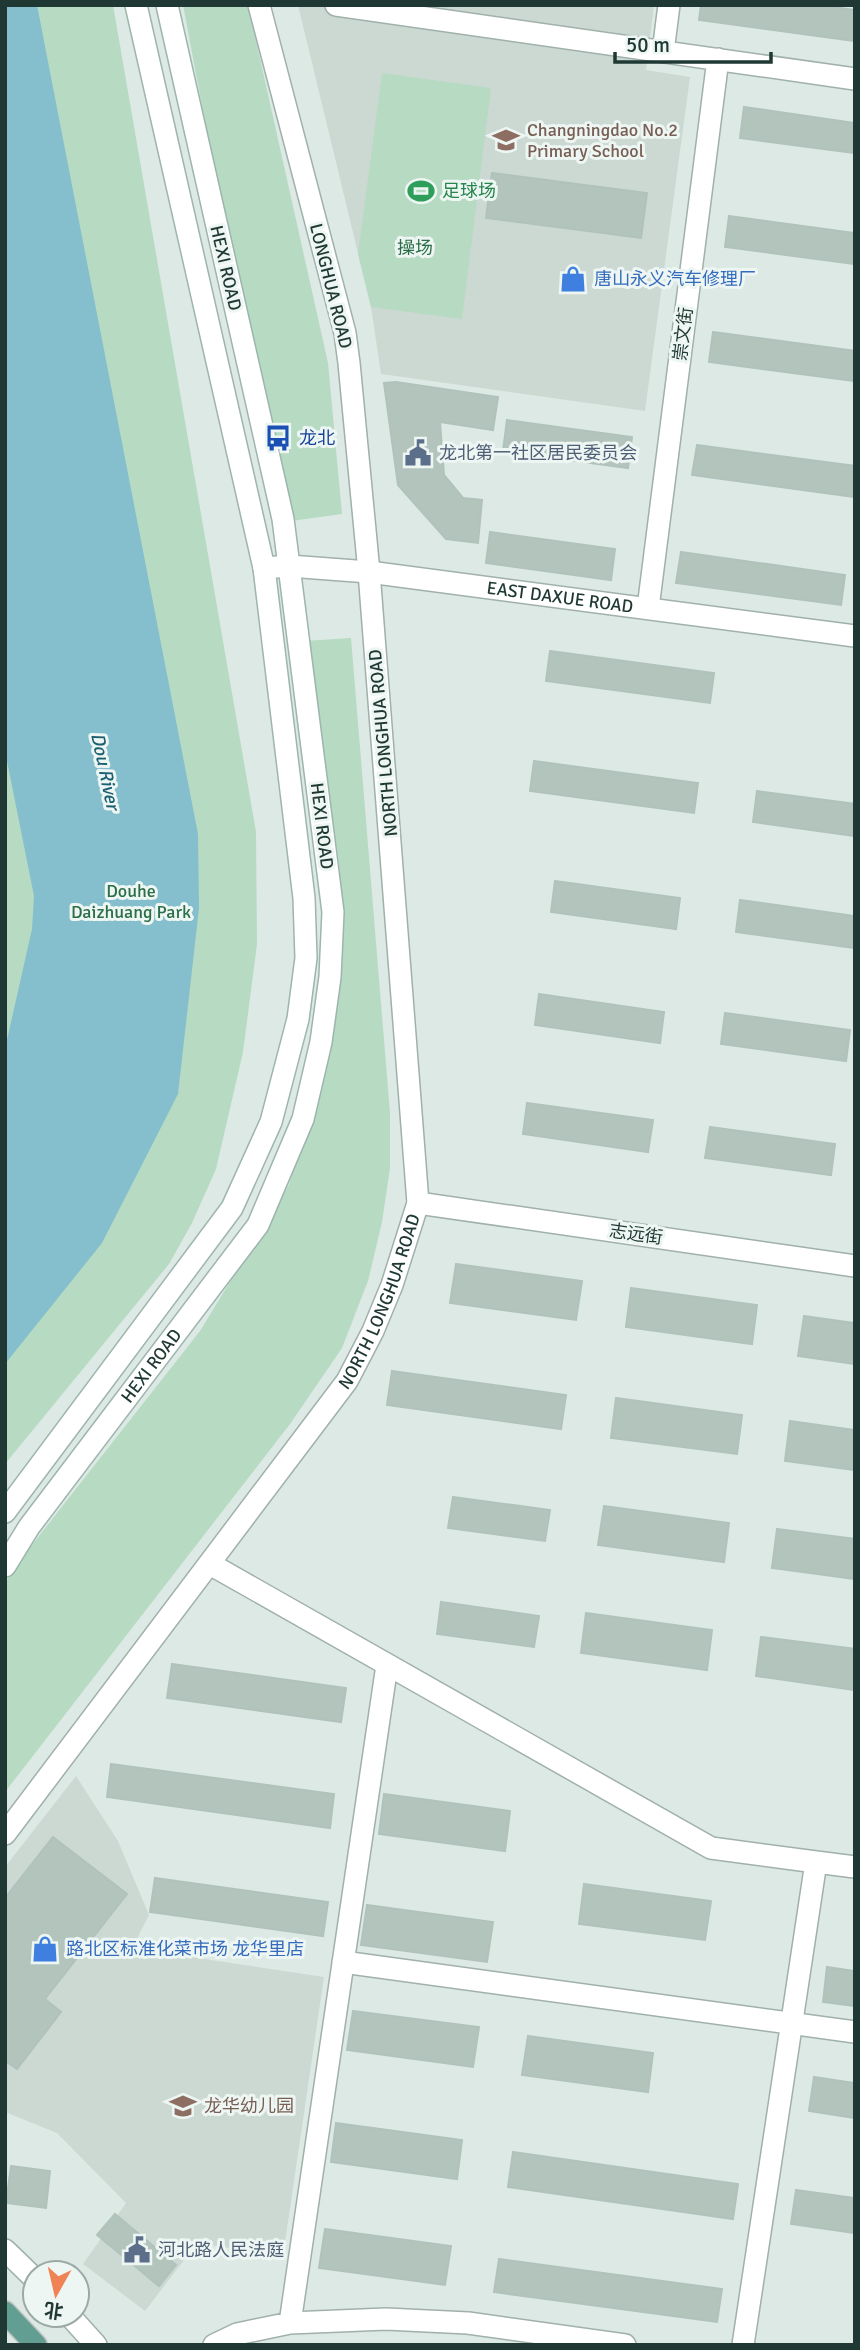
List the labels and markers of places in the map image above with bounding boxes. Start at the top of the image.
place label: Changningdao No.2 Primary School [527,119,678,162]
school or university icon: Changningdao No.2 Primary School [491,125,521,155]
sports icon: 足球场 [406,176,436,206]
place label: 足球场 [442,180,496,202]
shop icon: 唐山永义汽车修理厂 [558,264,588,294]
place label: 唐山永义汽车修理厂 [594,268,756,290]
bus stop icon: 龙北 [263,423,293,453]
place label: 龙北 [299,427,335,449]
public building icon: 龙北第一社区居民委员会 [403,438,433,468]
place label: 龙北第一社区居民委员会 [439,442,637,464]
shop icon: 路北区标准化菜市场 龙华里店 [30,1934,60,1964]
place label: 路北区标准化菜市场 龙华里店 [66,1938,304,1960]
school or university icon: 龙华幼儿园 [168,2091,198,2121]
place label: 龙华幼儿园 [204,2095,294,2117]
public building icon: 河北路人民法庭 [122,2235,152,2265]
place label: 河北路人民法庭 [158,2239,284,2261]

